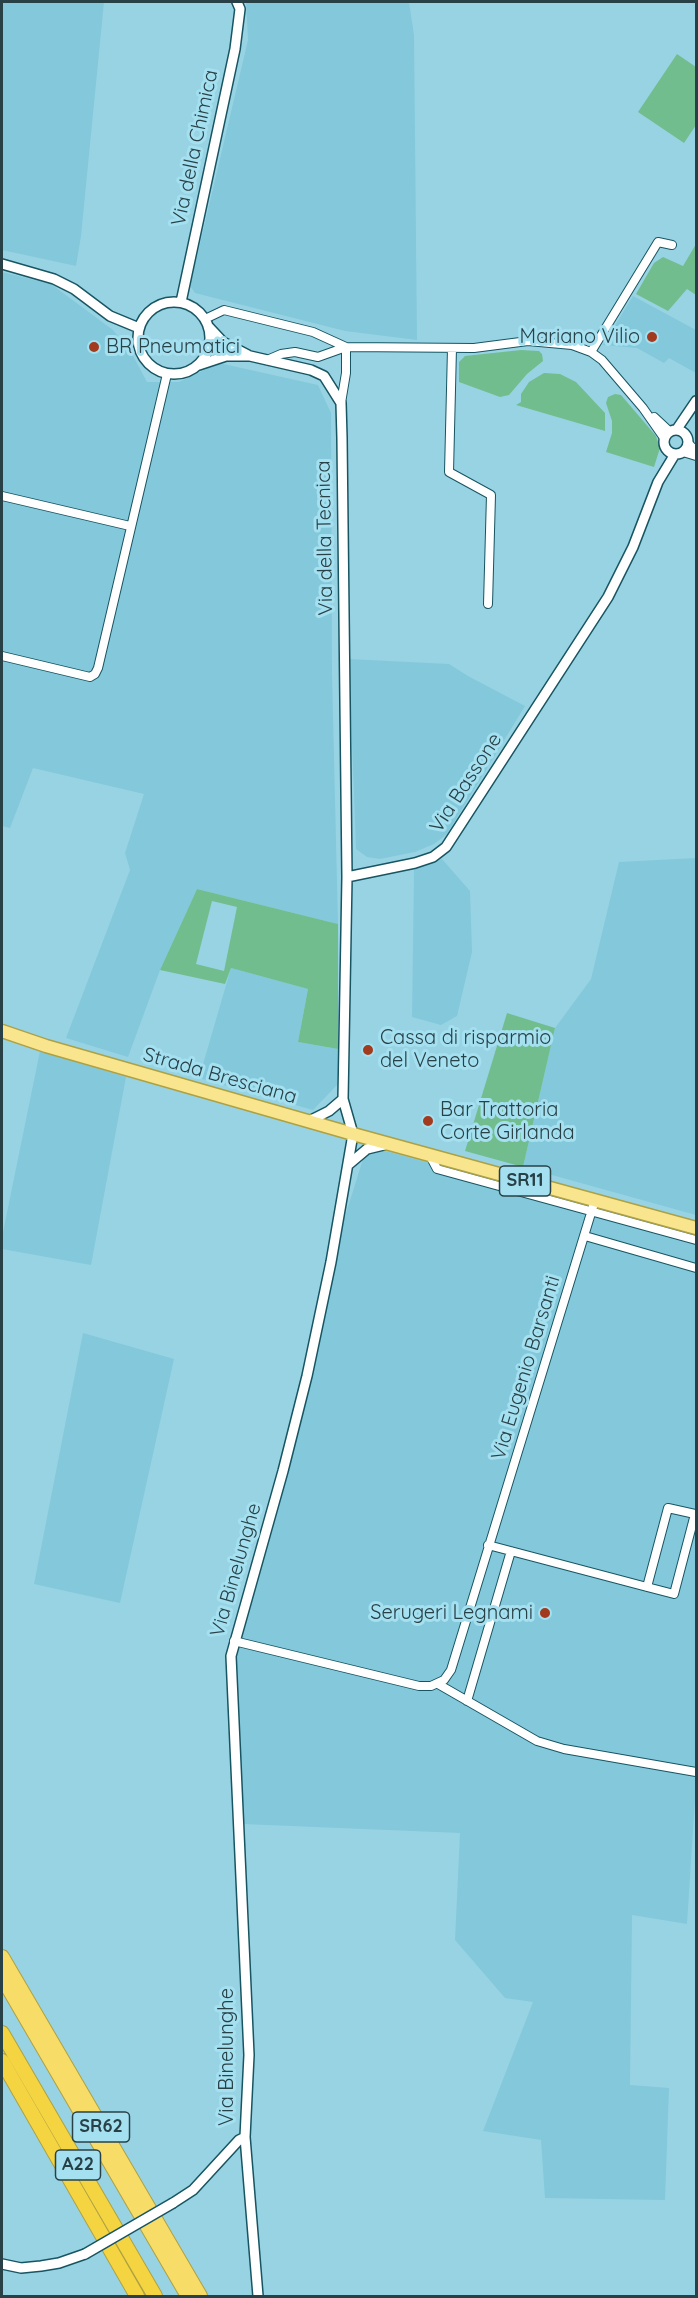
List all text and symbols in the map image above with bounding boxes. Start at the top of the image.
street label: Via della Chimica [167,68,223,228]
place label: Mariano Vilio [520,325,640,349]
marker: Mariano Vilio [645,330,659,344]
place label: BR Pneumatici [106,335,240,359]
marker: BR Pneumatici [87,340,101,354]
street label: Via della Tecnica [312,460,338,616]
street label: Via Bassone [425,729,507,837]
place label: Cassa di risparmio del Veneto [380,1026,551,1073]
street label: Strada Bresciana [140,1043,300,1109]
marker: Cassa di risparmio del Veneto [361,1043,375,1057]
place label: Bar Trattoria Corte Girlanda [440,1098,575,1145]
marker: Bar Trattoria Corte Girlanda [421,1114,435,1128]
road number: SR11 [500,1166,550,1196]
street label: Via Eugenio Barsanti [487,1273,565,1463]
street label: Via Binelunghe [205,1500,267,1640]
place label: Serugeri Legnami [370,1601,533,1625]
marker: Serugeri Legnami [538,1606,552,1620]
street label: Via Binelunghe [215,1988,239,2126]
road number: SR62 [72,2112,130,2142]
road number: A22 [56,2150,100,2180]

